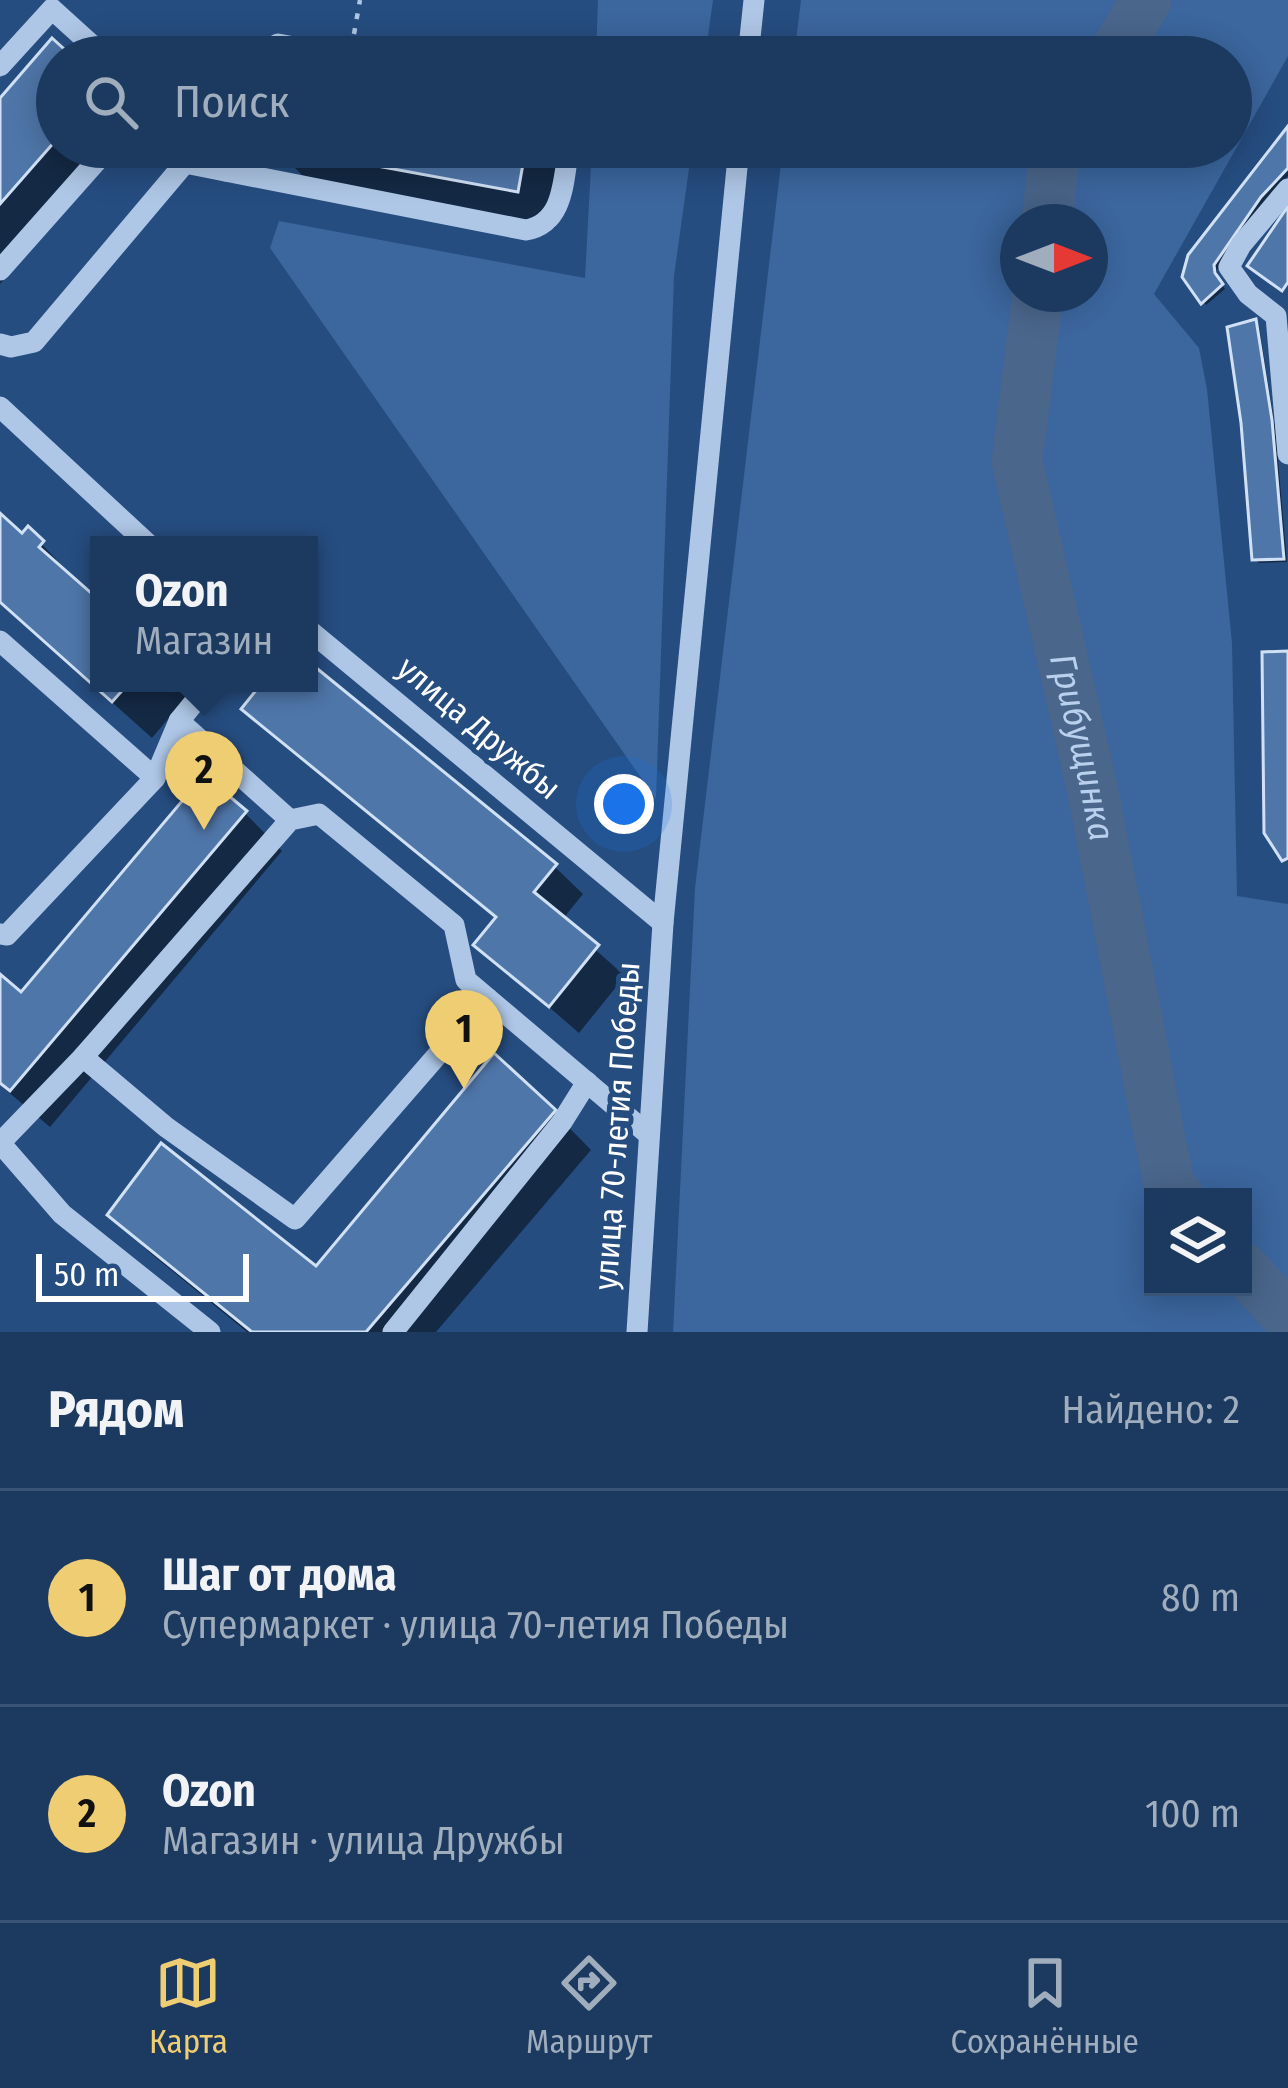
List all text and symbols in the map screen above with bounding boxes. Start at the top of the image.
search box [36,36,1252,168]
icon: search [78,69,144,135]
text: Поиск [174,75,289,129]
north arrow [1000,204,1108,312]
popup [90,536,318,692]
text: Ozon [135,564,229,618]
text: Магазин [135,618,273,664]
street label: улица Дружбы [389,648,569,808]
water label: Грибущинка [1040,650,1124,844]
pin: 2 [165,731,243,830]
your location [594,774,654,834]
street label: улица 70-летия Победы [586,961,648,1291]
pin: 1 [425,990,503,1089]
map controls [1144,1188,1252,1296]
button: layers [1144,1188,1252,1296]
scale bar [36,1248,249,1301]
text: 50 m [54,1255,119,1295]
text: Рядом [48,1379,184,1441]
text: Найдено: 2 [1062,1387,1240,1433]
text: Шаг от дома [162,1548,397,1602]
text: 1 [79,1575,95,1621]
text: 80 m [1161,1575,1240,1621]
text: Супермаркет · улица 70-летия Победы [162,1602,789,1648]
text: Ozon [162,1764,256,1818]
text: 2 [78,1791,96,1837]
text: 100 m [1145,1791,1240,1837]
text: Магазин · улица Дружбы [162,1818,565,1864]
tab: Карта [149,1950,228,2062]
tab: Маршрут [526,1950,652,2062]
tab: Сохранённые [951,1950,1139,2062]

